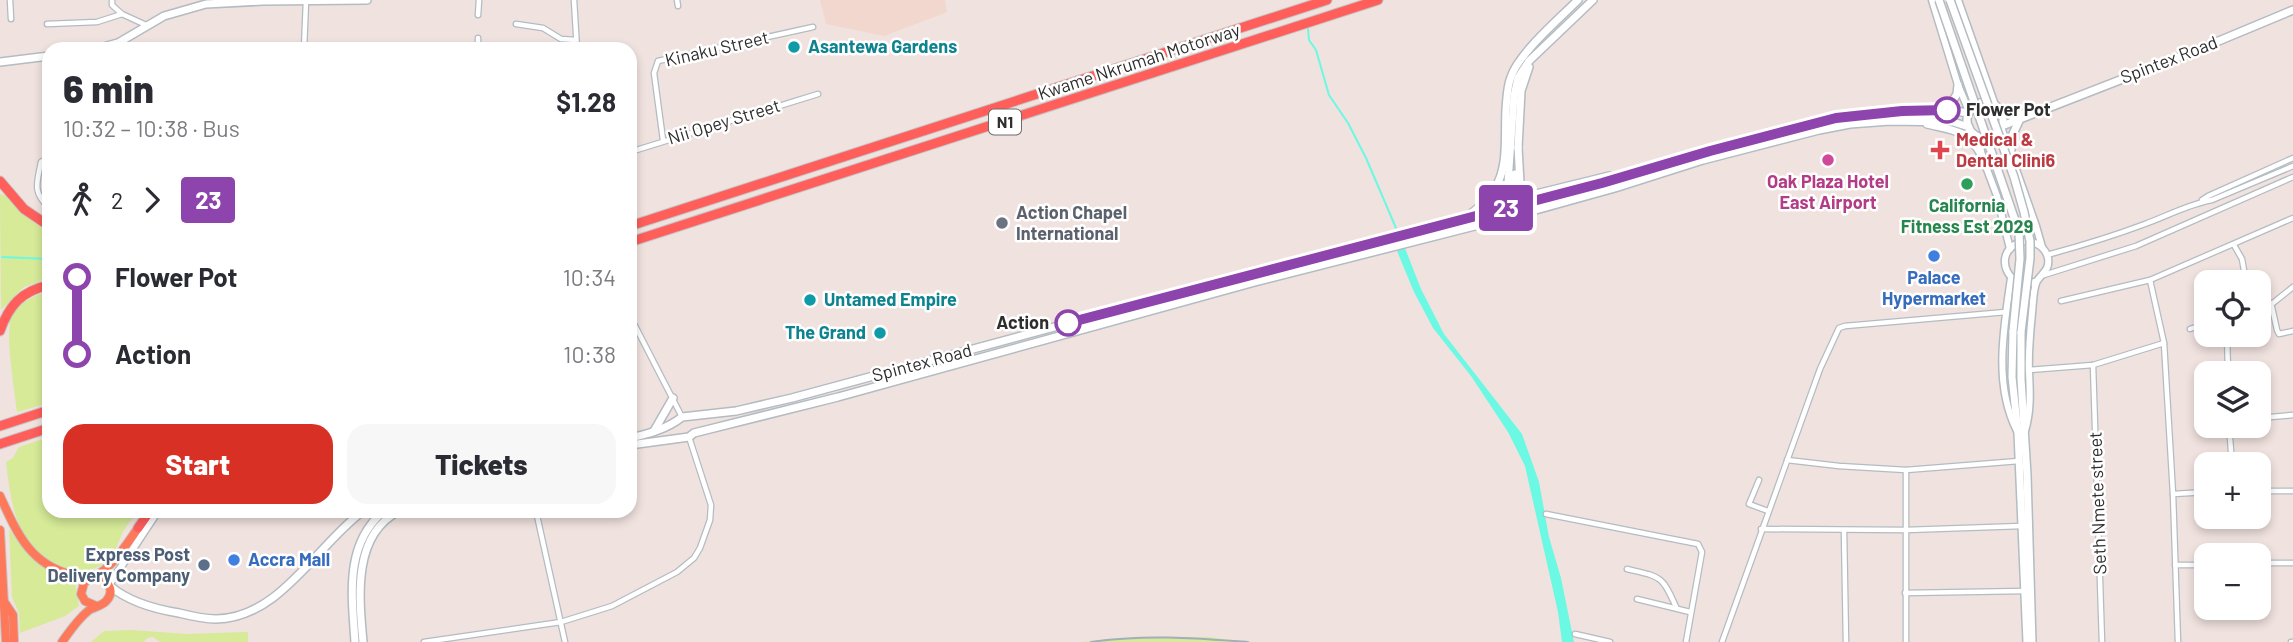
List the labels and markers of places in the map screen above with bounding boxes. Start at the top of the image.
place label: Asantewa Gardens [808,35,957,57]
marker: Asantewa Gardens [786,39,802,55]
marker: Flower Pot [1934,97,1960,123]
place label: Flower Pot [1966,98,2051,120]
place label: Medical & Dental Clini6 [1956,128,2055,171]
marker: Medical & Dental Clini6 [1930,140,1950,160]
marker: Oak Plaza Hotel East Airport [1820,152,1836,168]
place label: Oak Plaza Hotel East Airport [1767,170,1889,213]
marker: California Fitness Est 2029 [1959,176,1975,192]
place label: California Fitness Est 2029 [1901,194,2033,237]
place label: Action Chapel International [1016,201,1127,244]
marker: Action Chapel International [994,215,1010,231]
marker: Palace Hypermarket [1926,248,1942,264]
place label: Palace Hypermarket [1882,266,1986,309]
place label: Untamed Empire [824,288,957,310]
marker: Untamed Empire [802,292,818,308]
marker: Action [1055,310,1081,336]
place label: Action [996,311,1049,333]
place label: The Grand [785,321,866,343]
marker: The Grand [872,325,888,341]
place label: Express Post Delivery Company [47,543,190,586]
place label: Accra Mall [248,548,330,570]
marker: Accra Mall [226,552,242,568]
marker: Express Post Delivery Company [196,557,212,573]

